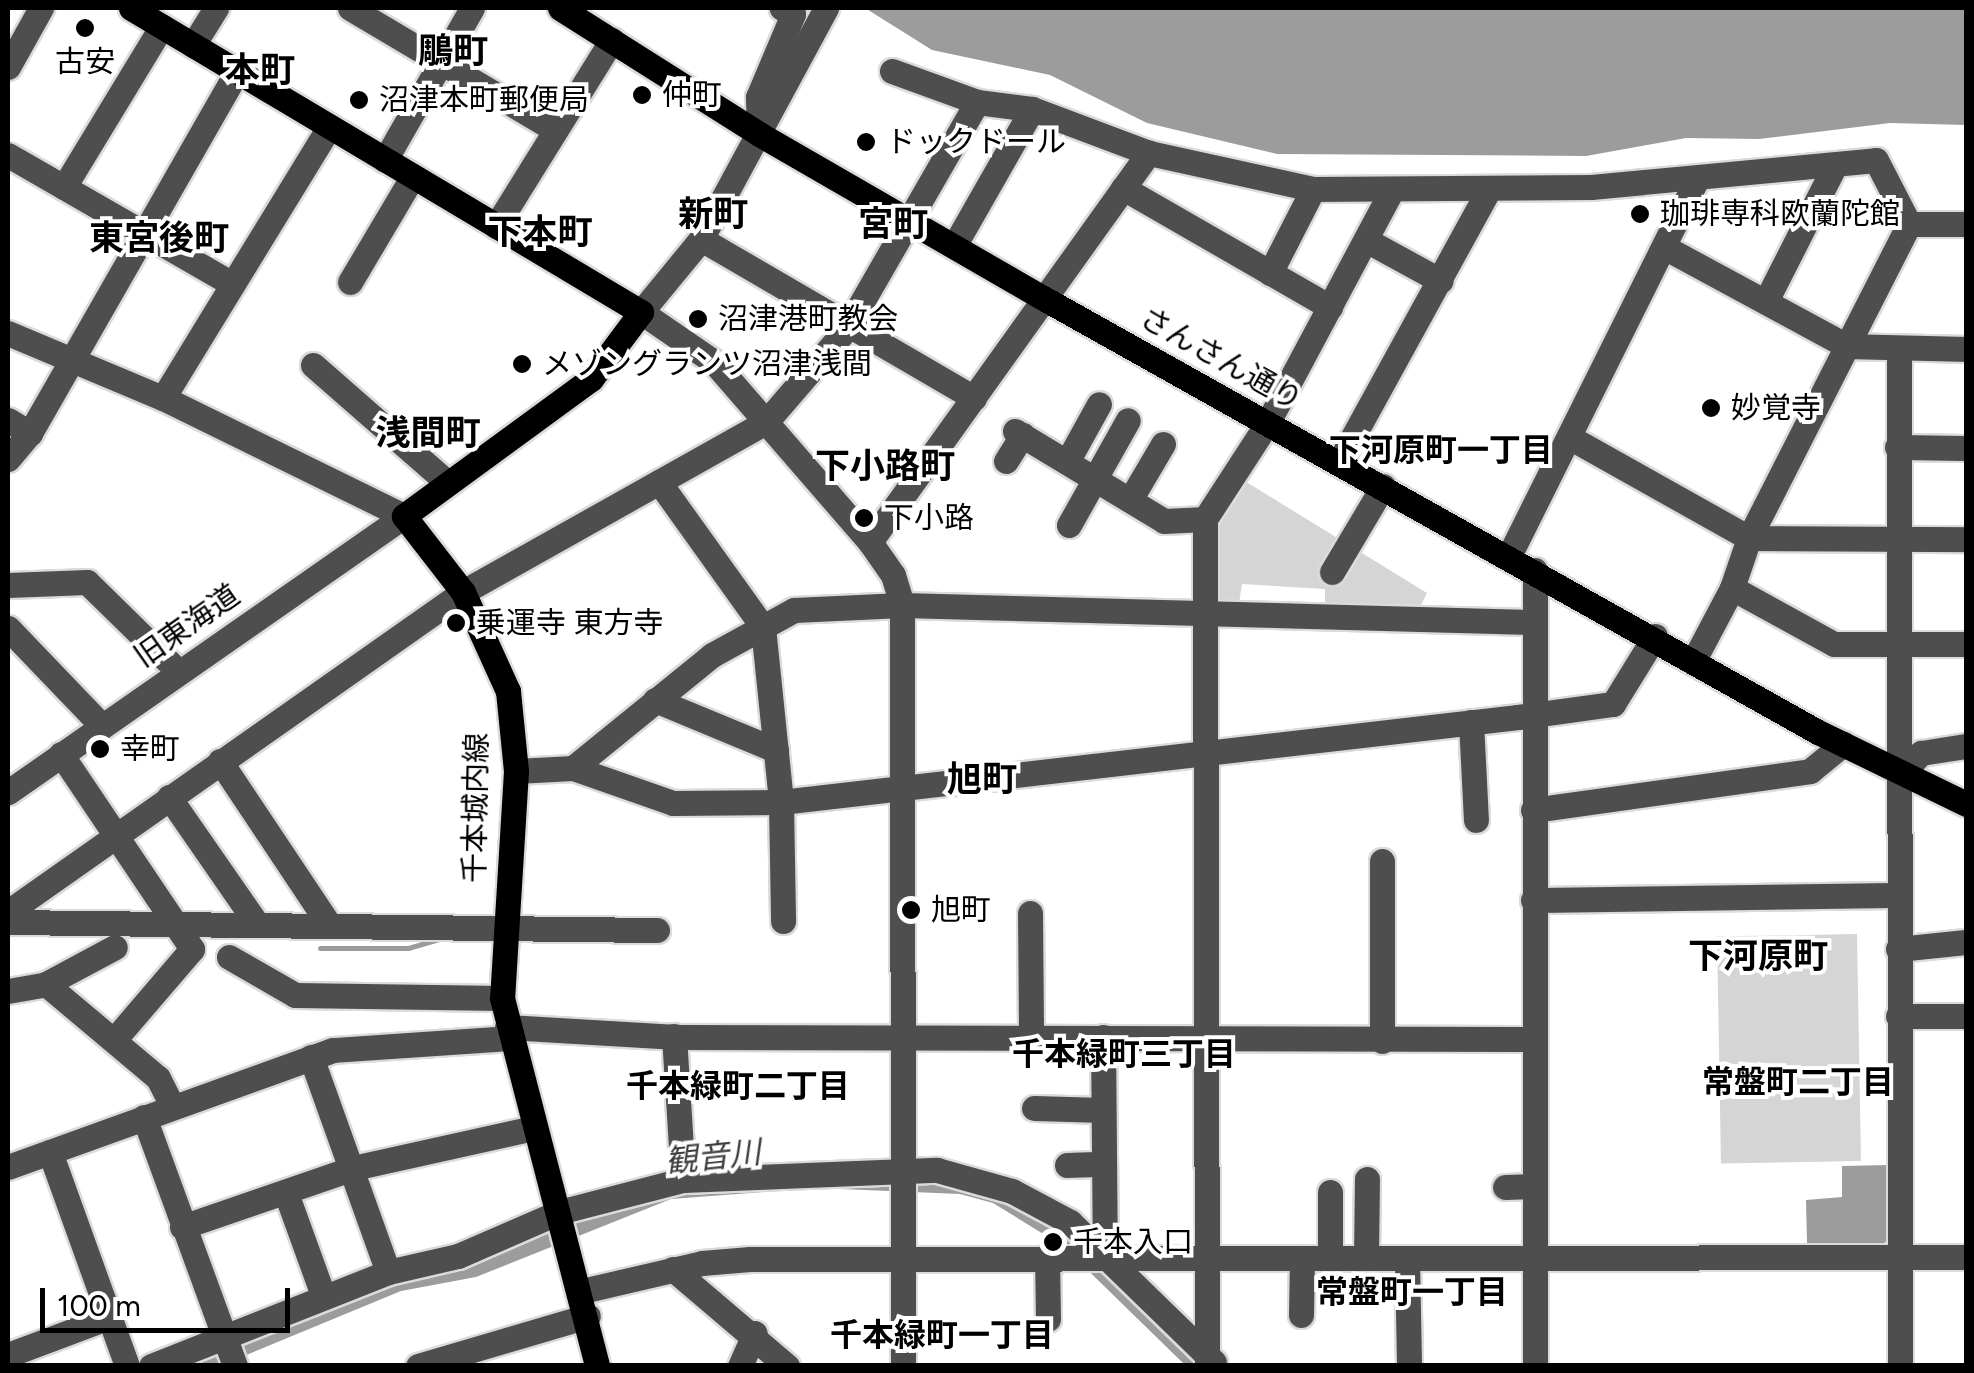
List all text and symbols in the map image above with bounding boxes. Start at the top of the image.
marker: 古安 [74,17,96,39]
district label: 鵰町 [418,30,488,72]
place label: 古安 [55,44,115,80]
district label: 本町 [225,49,295,91]
place label: 仲町 [662,77,722,113]
place label: 沼津本町郵便局 [379,82,589,118]
marker: 仲町 [631,84,653,106]
marker: 沼津本町郵便局 [348,89,370,111]
place label: ドックドール [886,124,1066,160]
marker: ドックドール [855,131,877,153]
district label: 新町 [678,193,748,235]
place label: 珈琲専科欧蘭陀館 [1660,196,1900,232]
district label: 宮町 [858,203,928,245]
marker: 珈琲専科欧蘭陀館 [1629,203,1651,225]
district label: 下本町 [488,211,592,253]
district label: 東宮後町 [89,217,229,259]
street label: さんさん通り [1134,300,1308,418]
place label: 沼津港町教会 [718,301,898,337]
marker: 沼津港町教会 [687,308,709,330]
place label: メゾングランツ沼津浅間 [542,346,872,382]
marker: メゾングランツ沼津浅間 [511,353,533,375]
place label: 妙覚寺 [1731,390,1821,426]
marker: 妙覚寺 [1700,397,1722,419]
district label: 浅間町 [376,412,480,454]
district label: 下河原町一丁目 [1329,431,1553,469]
district label: 下小路町 [815,445,955,487]
place label: 下小路 [884,500,974,536]
marker: 下小路 [853,507,875,529]
street label: 旧東海道 [128,577,246,675]
place label: 乗運寺 東方寺 [476,605,663,641]
marker: 乗運寺 東方寺 [445,612,467,634]
place label: 幸町 [120,731,180,767]
street label: 千本城内線 [457,733,495,883]
marker: 幸町 [89,738,111,760]
district label: 旭町 [947,758,1017,800]
place label: 旭町 [931,892,991,928]
marker: 旭町 [900,899,922,921]
district label: 下河原町 [1688,935,1828,977]
district label: 千本緑町三丁目 [1012,1035,1236,1073]
district label: 常盤町二丁目 [1702,1063,1894,1101]
district label: 千本緑町二丁目 [626,1067,850,1105]
water label: 観音川 [663,1133,763,1181]
place label: 千本入口 [1073,1224,1193,1260]
marker: 千本入口 [1042,1231,1064,1253]
scale bar [45,1268,295,1330]
district label: 常盤町一丁目 [1316,1273,1508,1311]
text: 100 m [57,1287,141,1324]
district label: 千本緑町一丁目 [830,1316,1054,1354]

